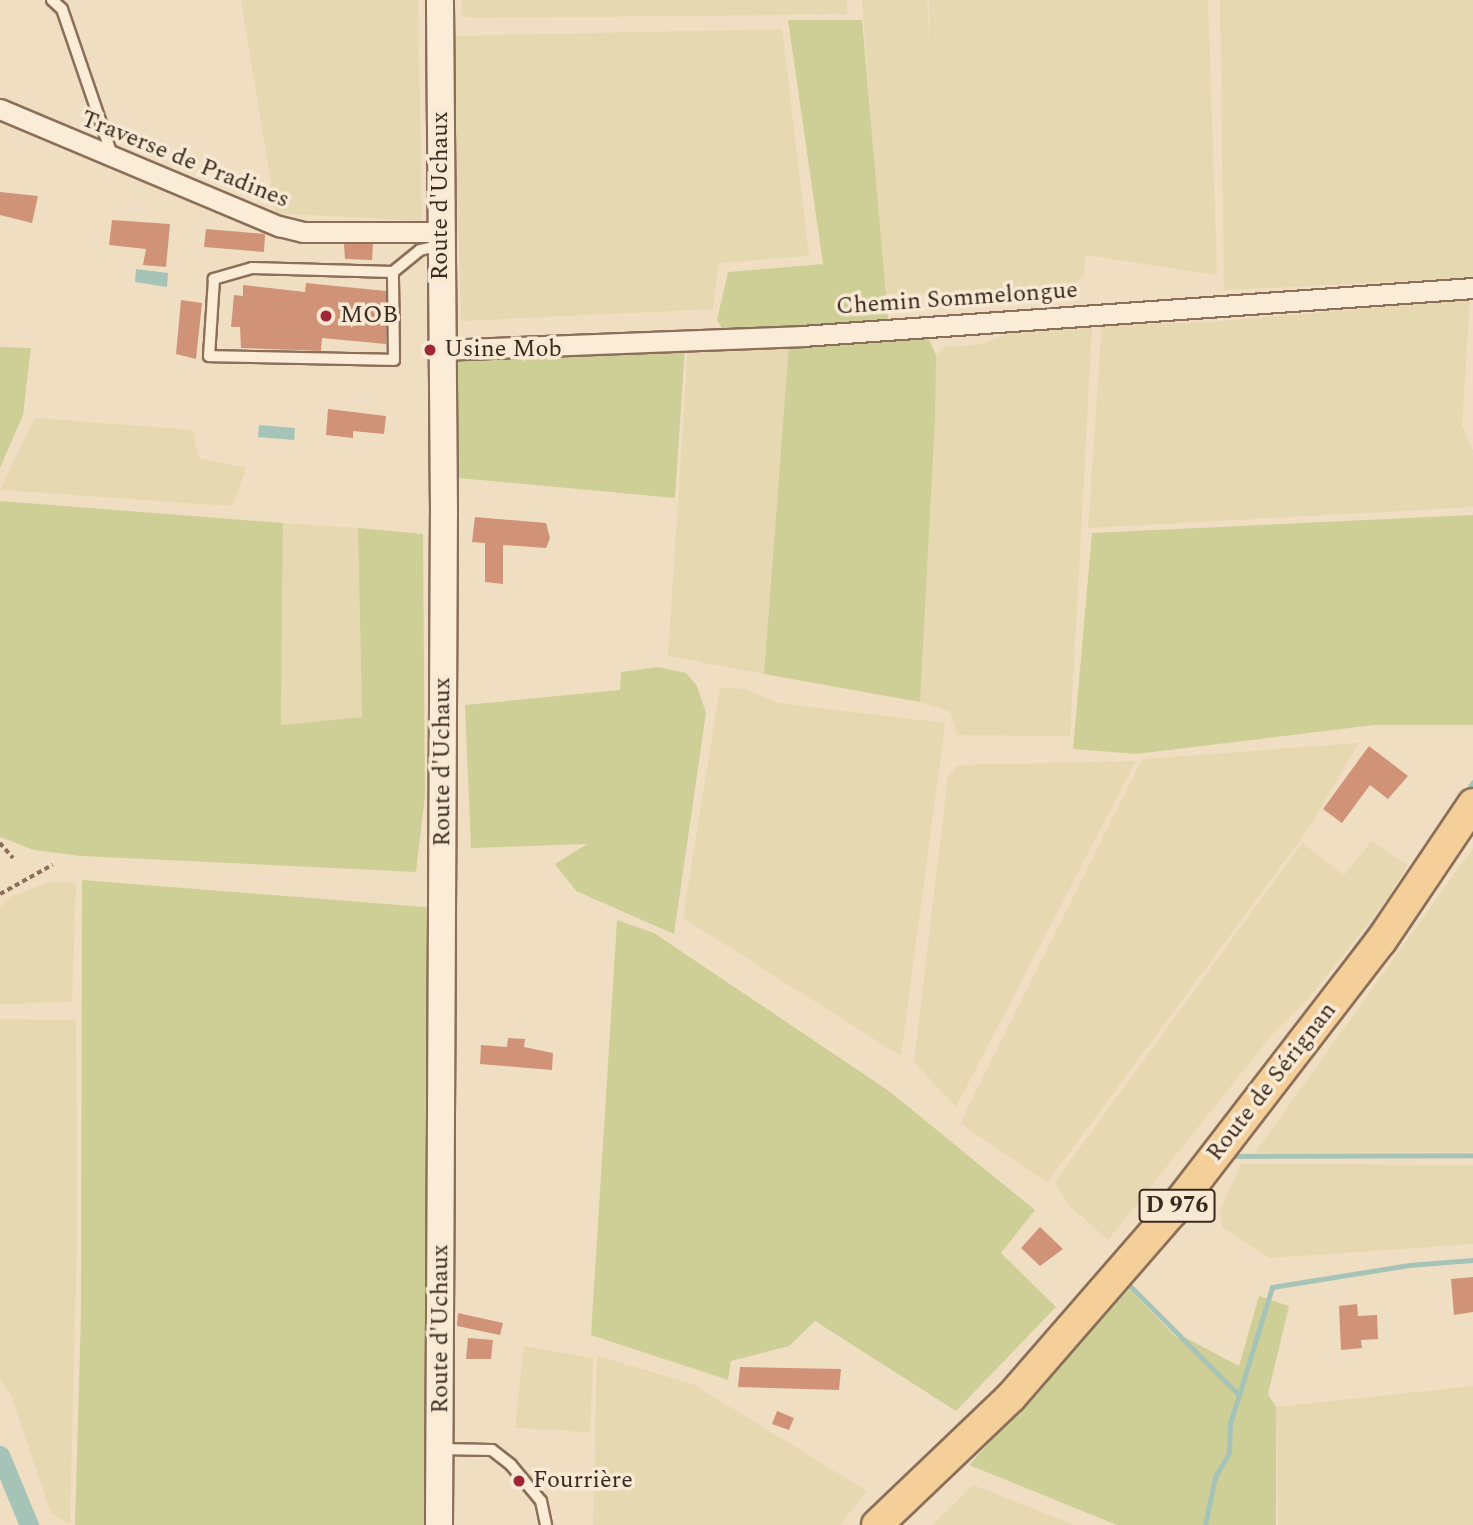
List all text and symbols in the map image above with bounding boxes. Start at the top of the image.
street label: Traverse de Pradines [77,105,293,215]
street label: Route d'Uchaux [427,111,455,281]
street label: Chemin Sommelongue [835,276,1079,322]
place label: MOB [340,302,398,330]
marker: MOB [318,308,334,324]
place label: Usine Mob [444,336,562,364]
marker: Usine Mob [422,342,438,358]
street label: Route d'Uchaux [429,677,457,847]
street label: Route de Sérignan [1201,997,1343,1167]
road number: D 976 [1138,1186,1216,1226]
street label: Route d'Uchaux [427,1244,455,1414]
place label: Fourrière [533,1467,633,1495]
marker: Fourrière [511,1473,527,1489]

